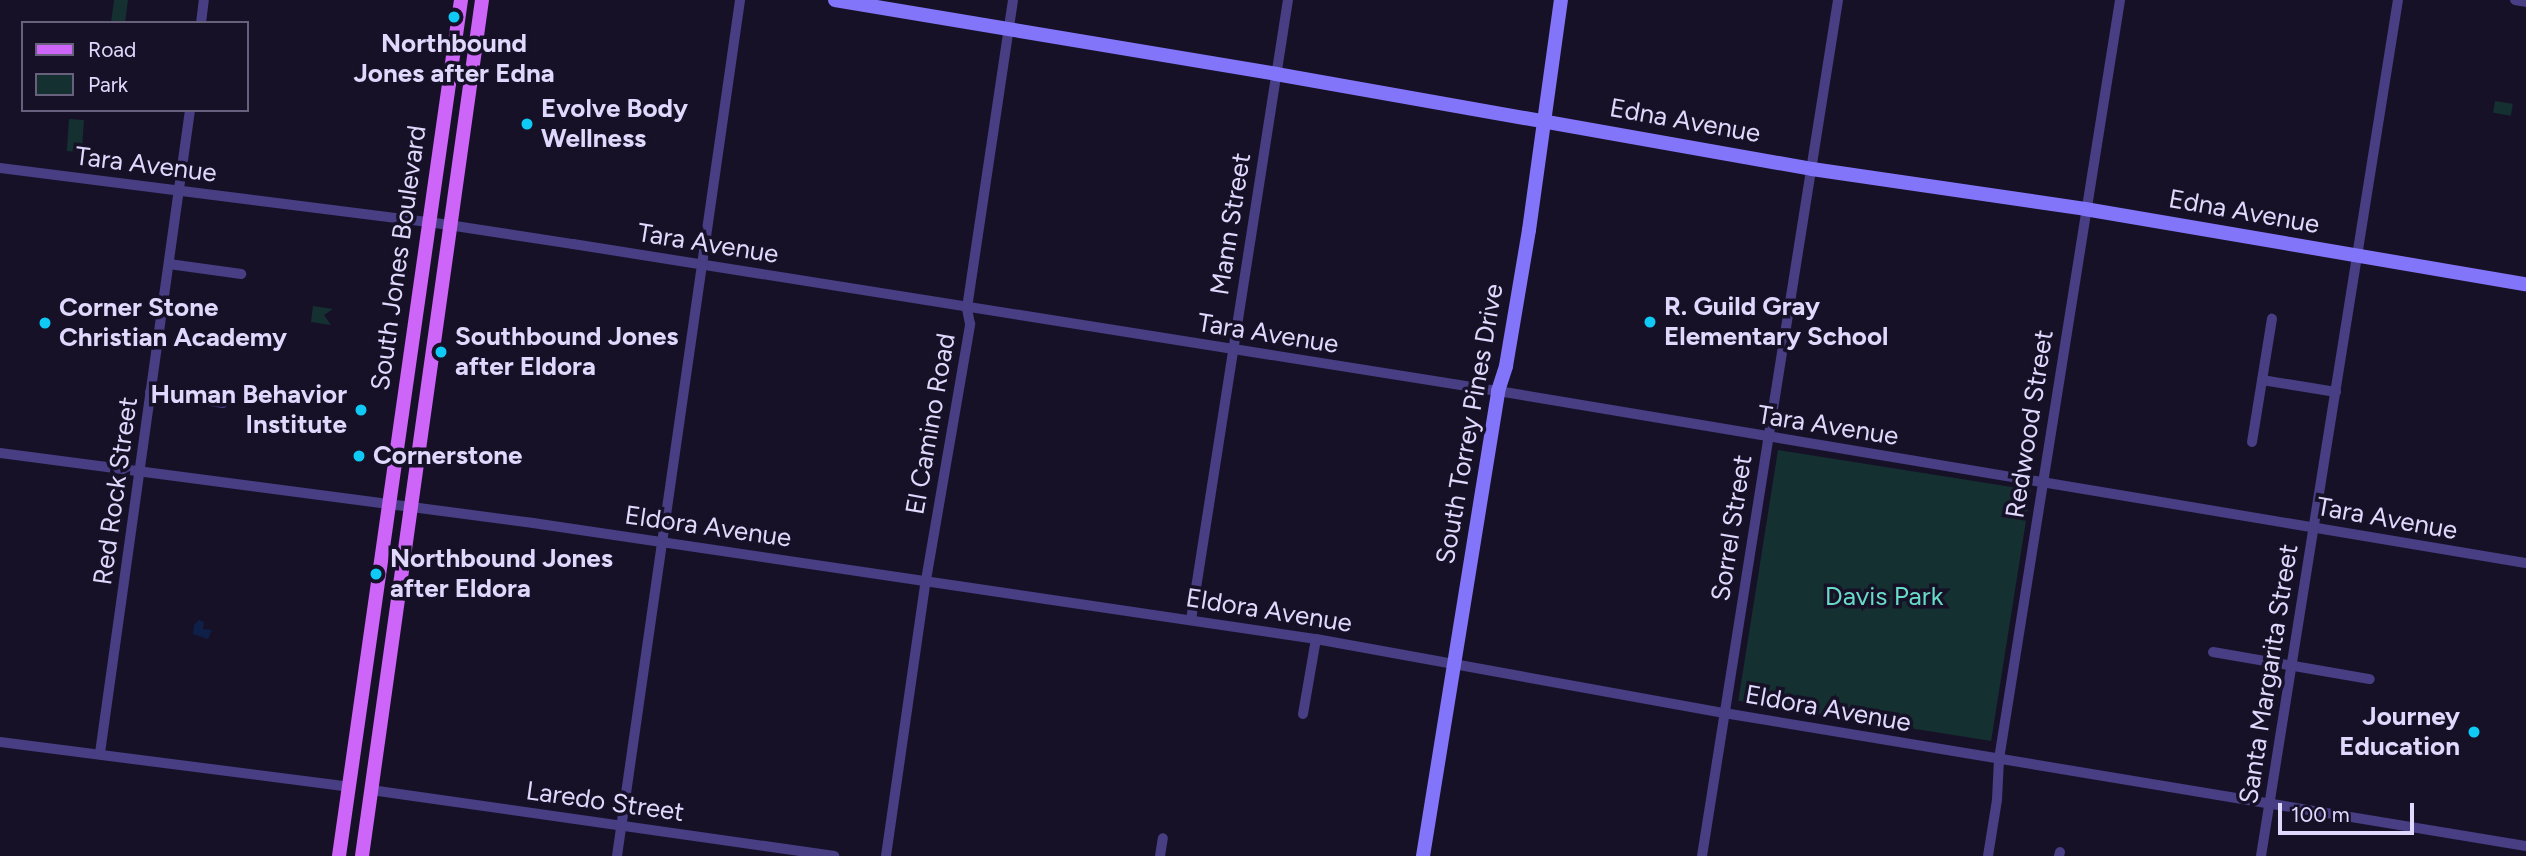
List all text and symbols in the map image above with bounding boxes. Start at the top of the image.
marker: Northbound Jones after Edna [446,9,462,25]
legend [21,21,248,112]
place label: Northbound Jones after Edna [353,28,555,90]
text: Road [88,37,136,62]
text: Park [88,72,128,97]
street label: Edna Avenue [1607,92,1763,150]
place label: Evolve Body Wellness [541,93,688,154]
marker: Evolve Body Wellness [519,116,535,132]
street label: South Jones Boulevard [365,123,433,393]
street label: Tara Avenue [73,141,219,189]
street label: Mann Street [1204,151,1258,297]
street label: Edna Avenue [2166,183,2322,241]
street label: Tara Avenue [635,217,781,271]
street label: South Torrey Pines Drive [1430,281,1510,567]
place label: R. Guild Gray Elementary School [1664,291,1888,352]
place label: Corner Stone Christian Academy [59,292,287,354]
street label: Tara Avenue [1195,307,1341,361]
marker: R. Guild Gray Elementary School [1642,314,1658,330]
marker: Corner Stone Christian Academy [37,315,53,331]
place label: Southbound Jones after Eldora [455,321,678,382]
street label: Redwood Street [2000,328,2060,520]
street label: El Camino Road [900,331,962,517]
marker: Southbound Jones after Eldora [433,344,449,360]
place label: Human Behavior Institute [150,379,347,440]
street label: Red Rock Street [87,395,145,587]
street label: Tara Avenue [1755,399,1901,453]
marker: Human Behavior Institute [353,402,369,418]
place label: Cornerstone [373,440,522,472]
marker: Cornerstone [351,448,367,464]
street label: Sorrel Street [1705,453,1759,603]
street label: Tara Avenue [2314,491,2460,547]
street label: Eldora Avenue [623,500,793,554]
street label: Santa Margarita Street [2233,542,2305,806]
place label: Northbound Jones after Eldora [390,543,613,604]
marker: Northbound Jones after Eldora [368,566,384,582]
park label: Davis Park [1825,581,1943,613]
street label: Eldora Avenue [1184,582,1354,640]
street label: Eldora Avenue [1743,679,1913,739]
place label: Journey Education [2339,701,2460,762]
marker: Journey Education [2466,724,2482,740]
street label: Laredo Street [524,775,686,829]
scale bar [2281,790,2418,834]
text: 100 m [2291,802,2350,827]

